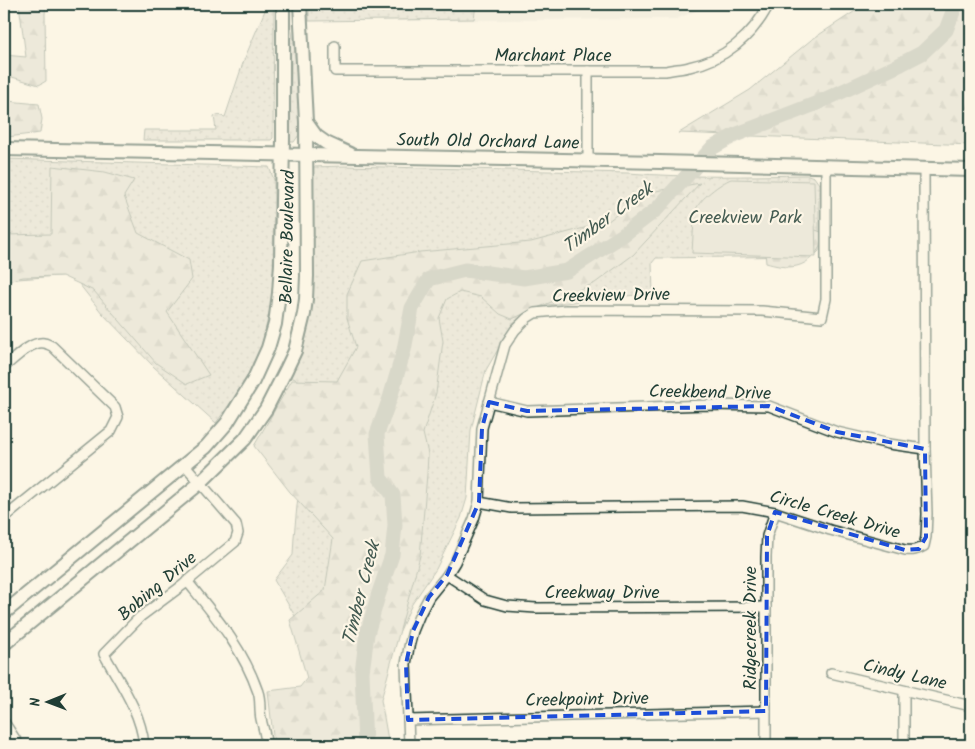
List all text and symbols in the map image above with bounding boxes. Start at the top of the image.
street label: Marchant Place [494,42,612,71]
street label: South Old Orchard Lane [396,126,580,159]
street label: Bellaire Boulevard [273,169,304,304]
water label: Timber Creek [557,174,662,262]
park label: Creekview Park [688,204,802,233]
street label: Creekview Drive [552,281,670,312]
street label: Creekbend Drive [649,378,771,409]
street label: Circle Creek Drive [766,483,903,548]
water label: Timber Creek [335,535,390,649]
street label: Bobing Drive [112,545,204,629]
street label: Ridgecreek Drive [737,566,766,690]
street label: Creekway Drive [544,579,660,608]
street label: Cindy Lane [860,652,949,699]
north arrow [22,676,72,726]
street label: Creekpoint Drive [525,685,649,716]
text: N [25,697,47,707]

